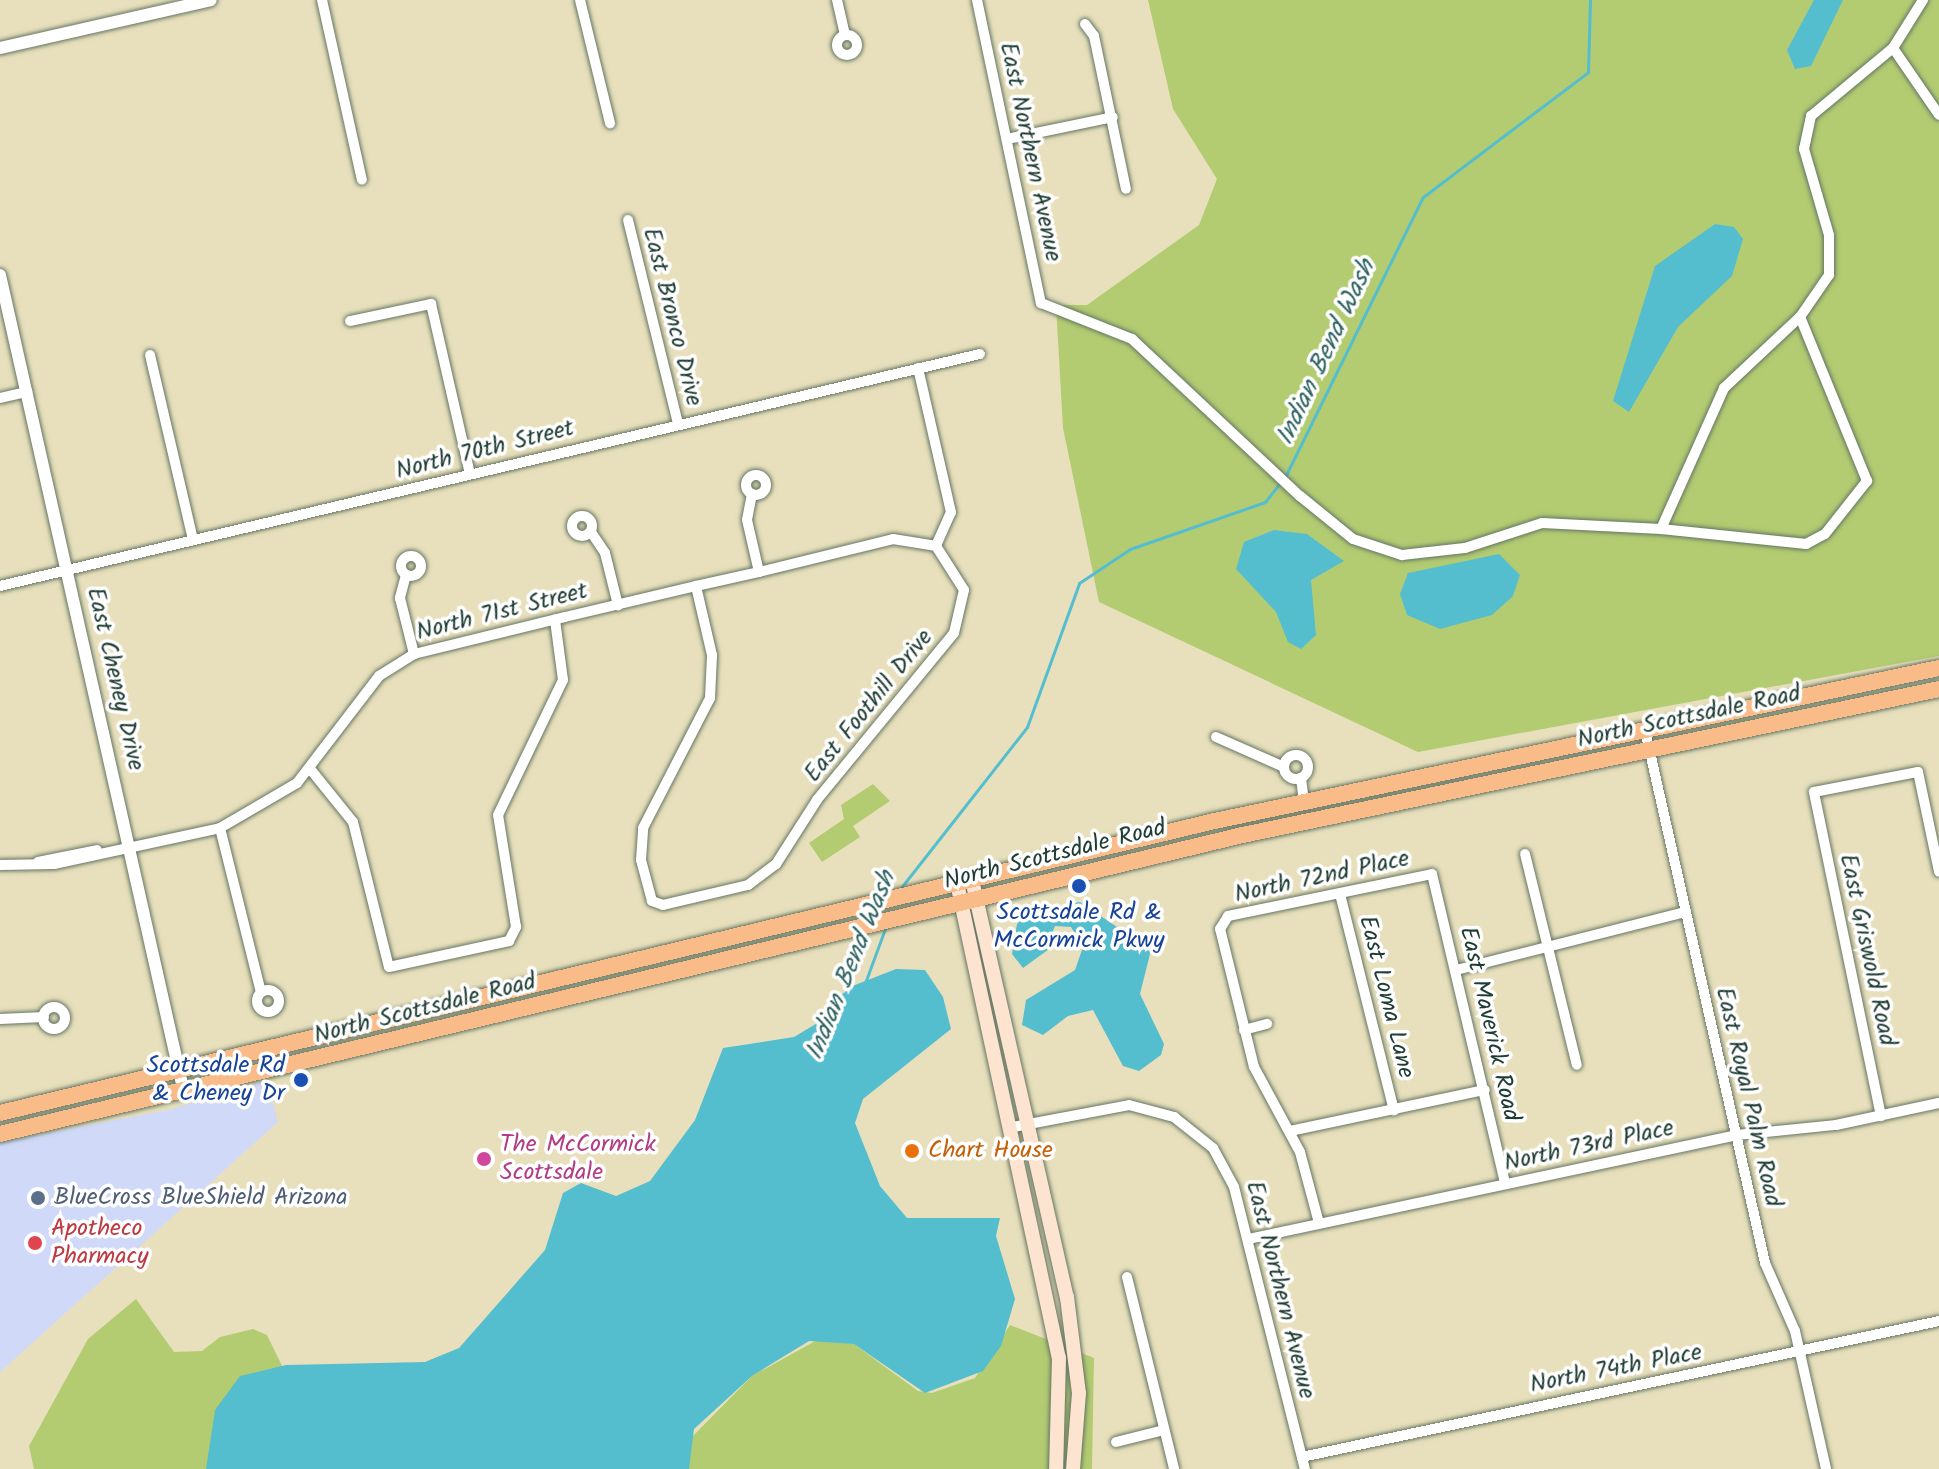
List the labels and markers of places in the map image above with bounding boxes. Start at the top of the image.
marker: Scottsdale Rd & McCormick Pkwy [1070,877,1088,895]
place label: Scottsdale Rd & McCormick Pkwy [994,899,1164,955]
place label: Scottsdale Rd & Cheney Dr [146,1052,285,1108]
marker: Scottsdale Rd & Cheney Dr [292,1071,310,1089]
place label: The McCormick Scottsdale [500,1131,656,1187]
place label: Chart House [928,1137,1053,1165]
marker: Chart House [903,1142,921,1160]
marker: The McCormick Scottsdale [475,1150,493,1168]
place label: BlueCross BlueShield Arizona [54,1184,348,1212]
marker: BlueCross BlueShield Arizona [29,1189,47,1207]
place label: Apotheco Pharmacy [51,1215,148,1271]
marker: Apotheco Pharmacy [26,1234,44,1252]

